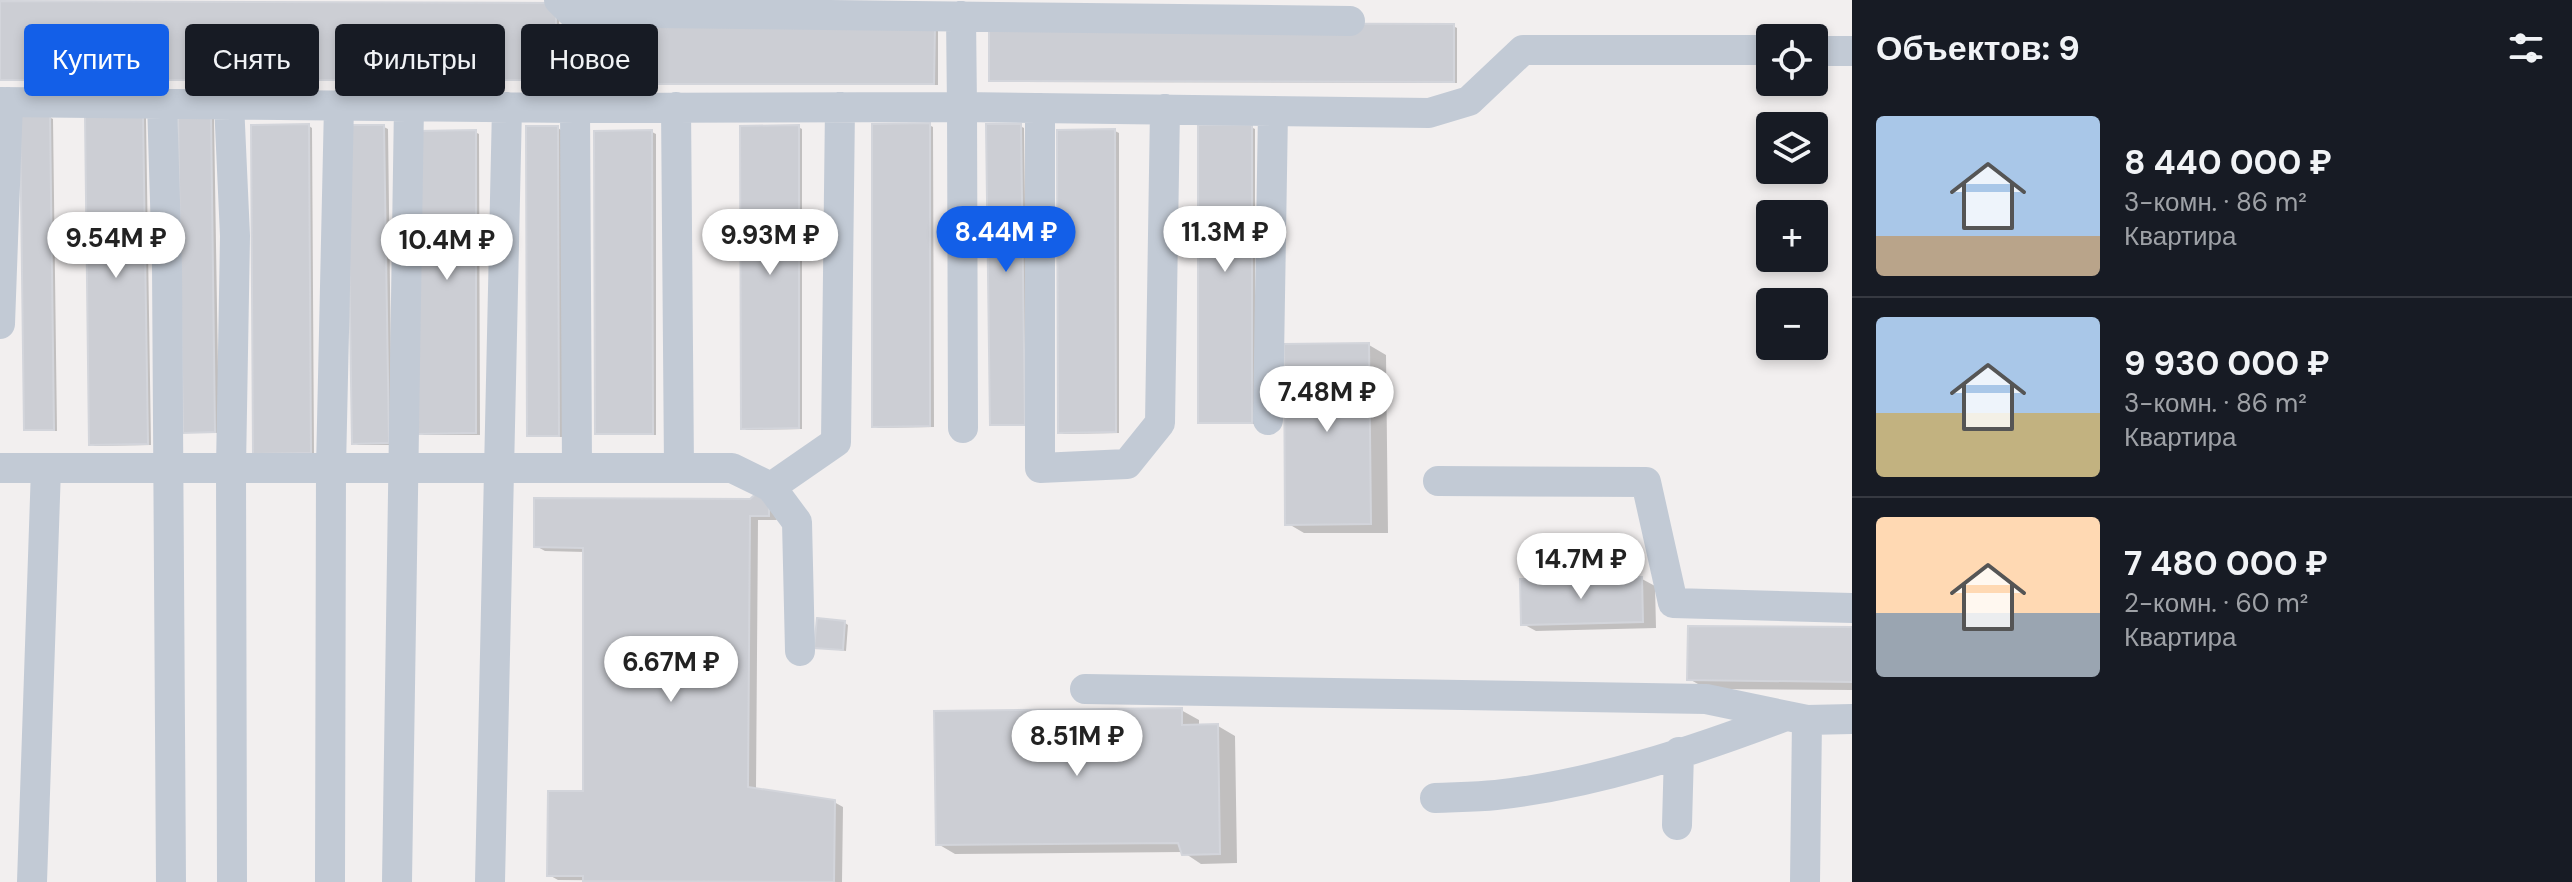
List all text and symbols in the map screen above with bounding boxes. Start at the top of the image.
chip: Купить [24,24,169,96]
chip: Снять [185,24,319,96]
chip: Фильтры [335,24,505,96]
chip: Новое [521,24,658,96]
map controls [1756,24,1828,360]
button: locate [1756,24,1828,96]
text: Объектов: 9 [1876,26,2080,71]
icon: filters [2504,26,2548,70]
button: layers [1756,112,1828,184]
text: 8 440 000 ₽ [2124,140,2332,185]
icon: home [1940,148,2036,244]
text: 3-комн. · 86 m² [2124,185,2307,219]
button: + [1756,200,1828,272]
pin: 8.44M ₽ [932,206,1080,274]
pin: 11.3M ₽ [1151,206,1299,274]
pin: 9.93M ₽ [696,209,844,277]
pin: 9.54M ₽ [42,212,190,280]
pin: 10.4M ₽ [373,214,521,282]
text: 8.44M ₽ [955,215,1057,249]
text: 11.3M ₽ [1181,215,1269,249]
text: 9.93M ₽ [720,218,820,252]
text: Квартира [2124,219,2236,253]
text: 9.54M ₽ [65,221,167,255]
text: 10.4M ₽ [399,223,495,257]
button: − [1756,288,1828,360]
text: 9 930 000 ₽ [2124,341,2329,386]
icon: home [1940,349,2036,445]
pin: 7.48M ₽ [1253,366,1401,434]
text: 7.48M ₽ [1278,375,1376,409]
text: 3-комн. · 86 m² [2124,386,2307,420]
text: Квартира [2124,420,2236,454]
pin: 14.7M ₽ [1507,533,1655,601]
text: 7 480 000 ₽ [2124,541,2328,586]
text: 14.7M ₽ [1535,542,1627,576]
icon: home [1940,549,2036,645]
text: 2-комн. · 60 m² [2124,586,2308,620]
text: Квартира [2124,620,2236,654]
pin: 6.67M ₽ [597,636,745,704]
text: 6.67M ₽ [622,645,720,679]
pin: 8.51M ₽ [1003,710,1151,778]
text: 8.51M ₽ [1030,719,1124,753]

